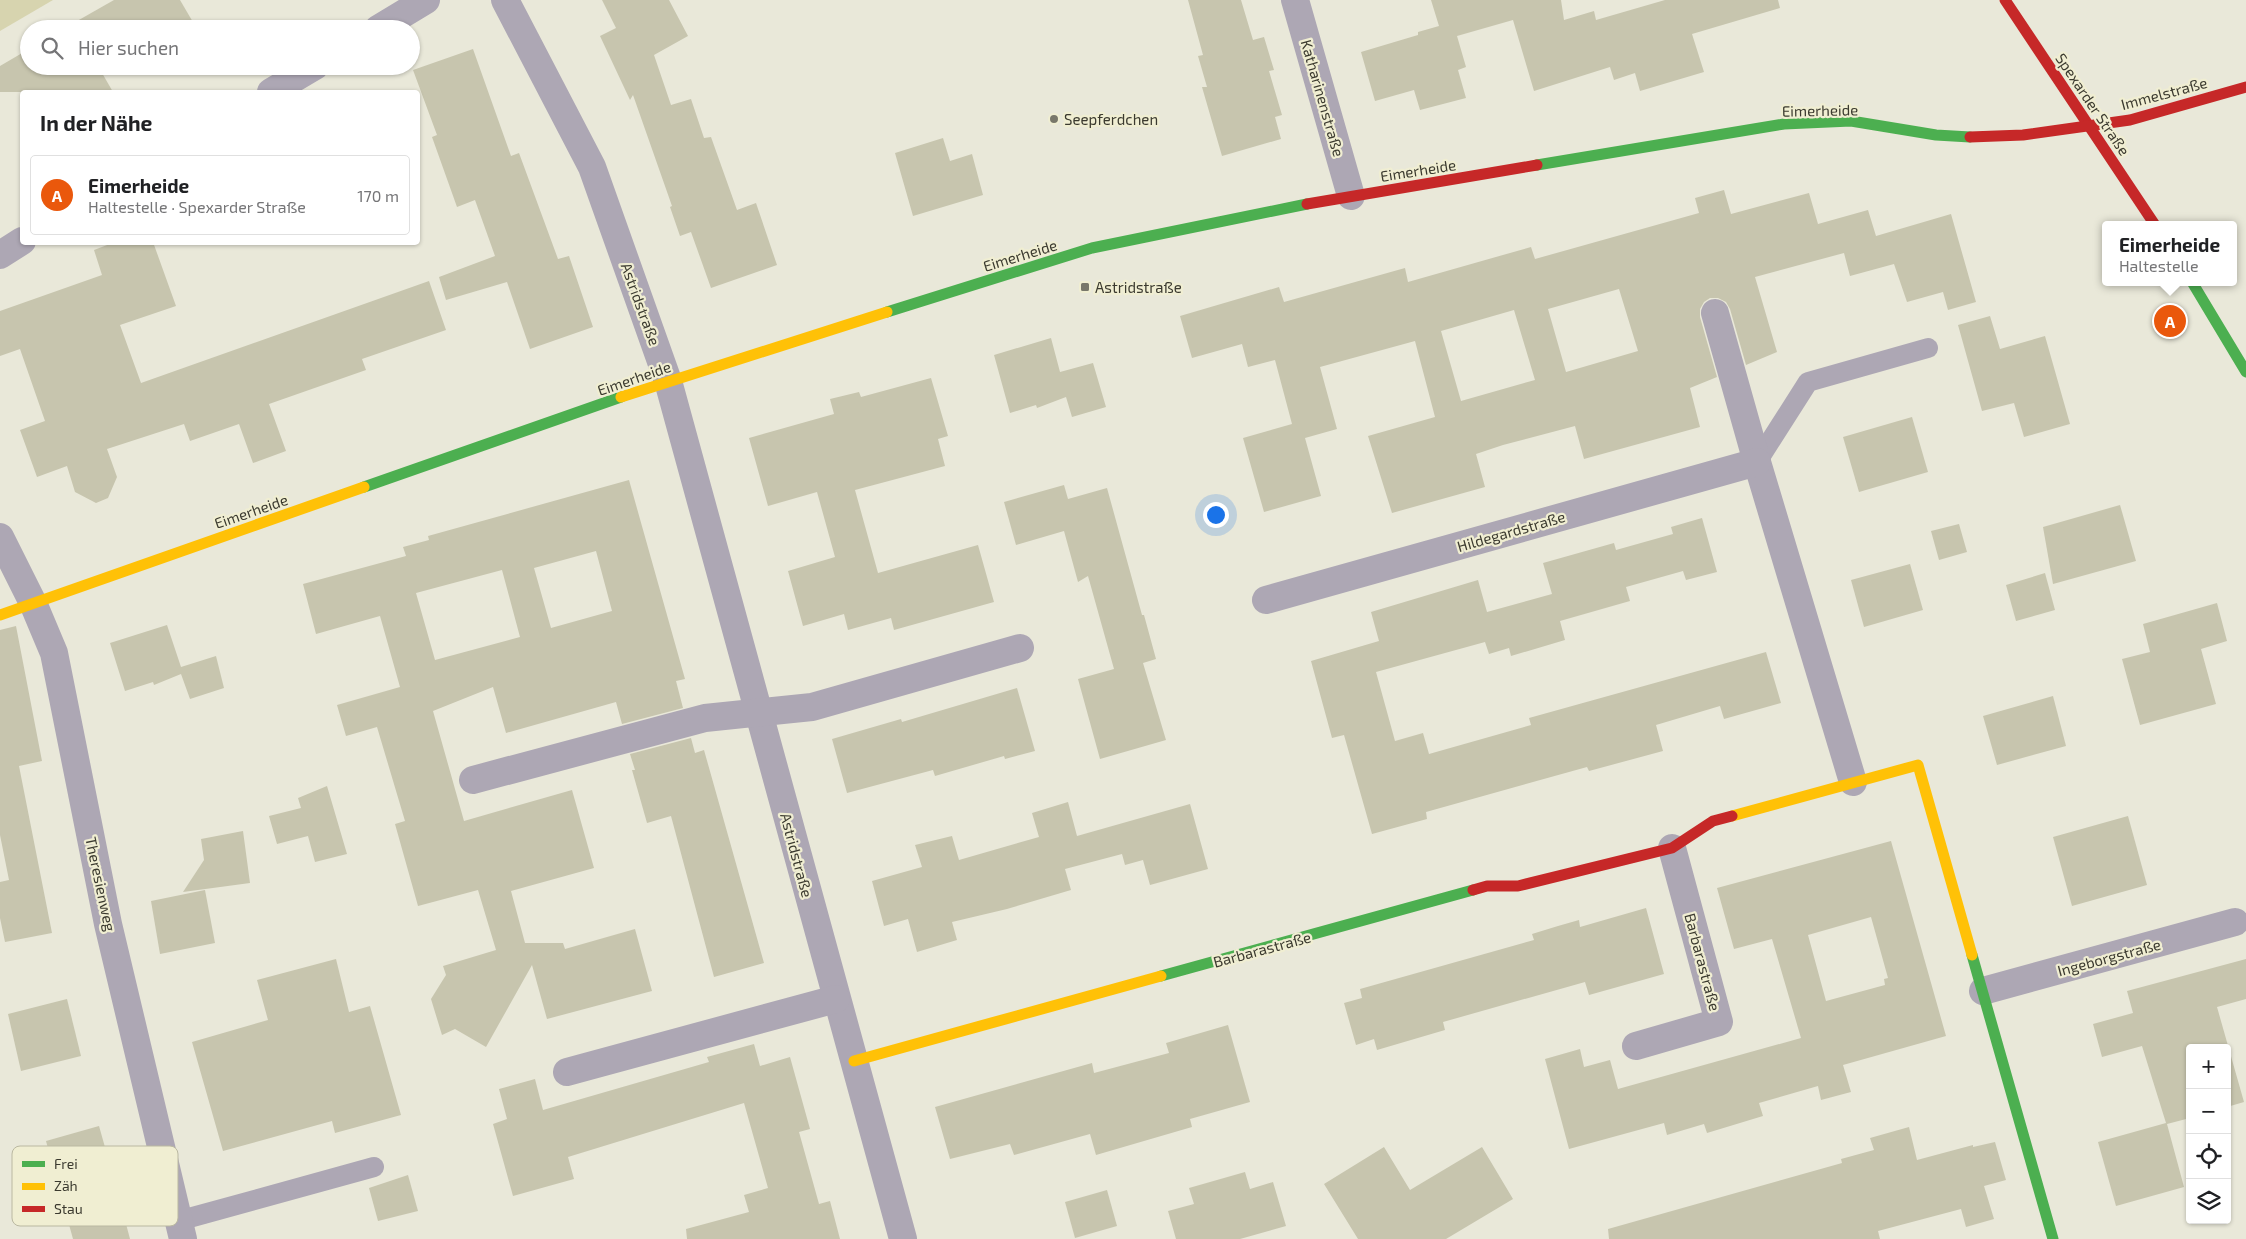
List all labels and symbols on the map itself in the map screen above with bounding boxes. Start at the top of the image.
street label: Katharinenstraße [1298,37,1348,159]
street label: Spexarder Straße [2052,49,2134,159]
street label: Immelstraße [2119,73,2209,113]
street label: Eimerheide [1782,100,1858,120]
place label: Seepferdchen [1064,110,1158,128]
marker: Seepferdchen [1048,113,1060,125]
street label: Eimerheide [1379,155,1457,185]
street label: Eimerheide [981,235,1059,275]
street label: Astridstraße [618,260,664,348]
place label: Astridstraße [1095,278,1182,296]
marker: Astridstraße [1079,281,1091,293]
pin: A [2154,302,2186,340]
street label: Eimerheide [595,357,673,399]
street label: Eimerheide [212,490,290,532]
your location [1203,502,1229,528]
street label: Hildegardstraße [1455,507,1567,555]
street label: Astridstraße [777,811,817,899]
street label: Theresienweg [82,835,120,934]
street label: Barbarastraße [1681,911,1725,1013]
street label: Barbarastraße [1211,927,1313,971]
street label: Ingeborgstraße [2055,935,2163,979]
legend [12,1146,178,1226]
text: Frei [54,1155,78,1172]
text: Zäh [54,1177,78,1194]
text: Stau [54,1200,83,1217]

